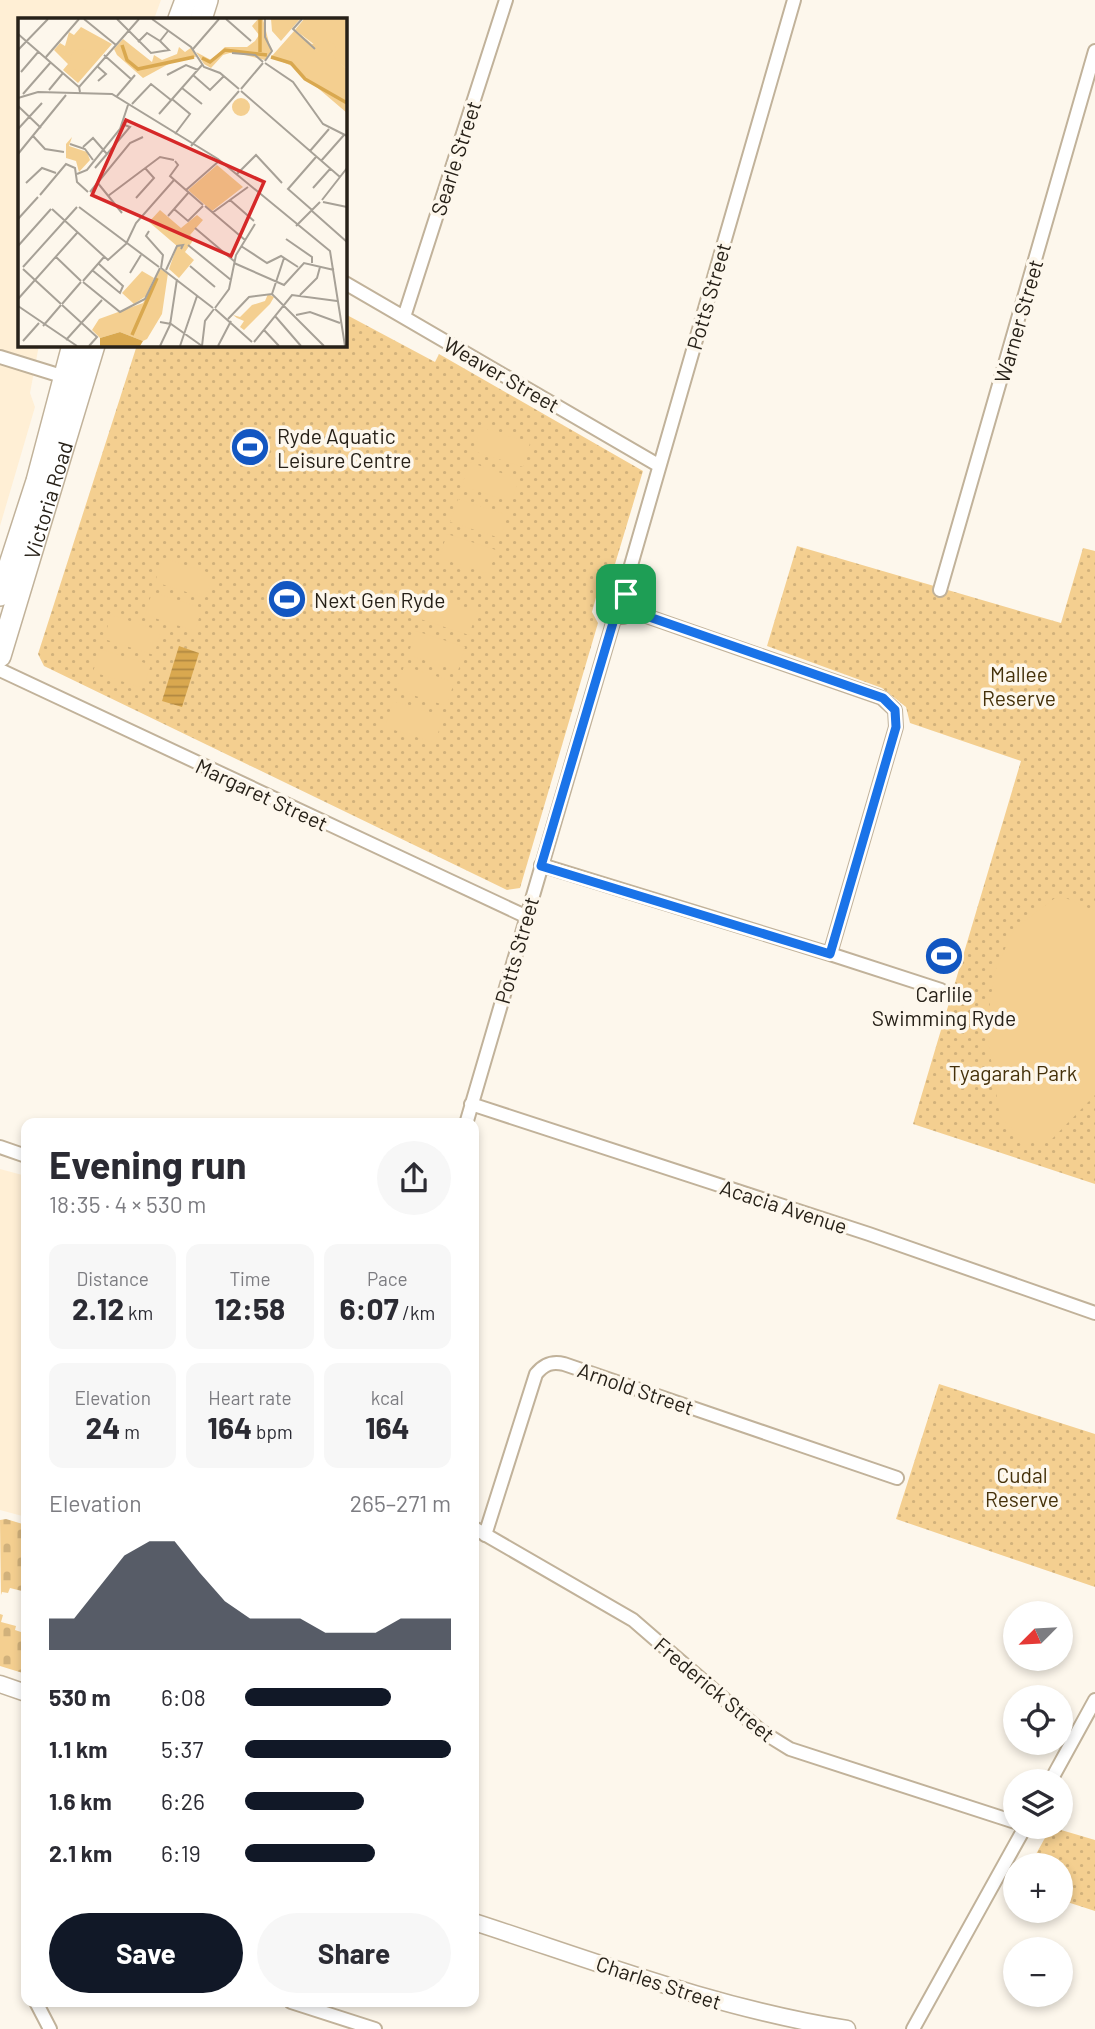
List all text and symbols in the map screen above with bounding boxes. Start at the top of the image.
inset map [18,18,346,346]
street label: Searle Street [425,97,485,219]
street label: Potts Street [681,240,735,352]
street label: Warner Street [988,256,1048,386]
street label: Weaver Street [440,331,564,417]
place label: Ryde Aquatic Leisure Centre [277,423,411,472]
sports icon: Ryde Aquatic Leisure Centre [229,426,271,468]
street label: Victoria Road [18,438,77,562]
pin [596,564,656,624]
icon: arrive [607,575,645,613]
sports icon: Next Gen Ryde [266,578,308,620]
place label: Next Gen Ryde [314,587,445,612]
park label: Mallee Reserve [982,661,1056,710]
street label: Margaret Street [192,752,332,836]
street label: Potts Street [489,894,543,1006]
sports icon: Carlile Swimming Ryde [923,935,965,977]
place label: Carlile Swimming Ryde [872,981,1016,1030]
park label: Tyagarah Park [949,1060,1077,1085]
text: Evening run [49,1141,247,1187]
button: share [377,1141,451,1215]
street label: Acacia Avenue [717,1174,851,1238]
text: 18:35 · 4 × 530 m [49,1190,206,1218]
text: Distance [76,1267,149,1290]
text: Time [229,1267,271,1290]
text: Pace [367,1267,408,1290]
text: 2.12 [72,1290,124,1326]
text: 12:58 [215,1290,285,1326]
text: 6:07 [340,1290,399,1326]
text: km [124,1301,153,1324]
text: /km [399,1301,435,1324]
street label: Arnold Street [575,1357,697,1419]
text: Elevation [74,1386,151,1409]
text: Heart rate [208,1386,292,1409]
text: kcal [371,1386,404,1409]
text: 24 [85,1409,120,1445]
text: 164 [207,1409,252,1445]
text: 164 [365,1409,410,1445]
text: m [120,1420,140,1443]
text: bpm [252,1420,293,1443]
park label: Cudal Reserve [985,1462,1059,1511]
text: Elevation [49,1489,142,1517]
text: 265–271 m [350,1489,451,1517]
north arrow [1003,1601,1073,1671]
map controls [1003,1601,1073,2007]
street label: Frederick Street [650,1632,780,1746]
text: 530 m [49,1683,111,1711]
text: 6:08 [161,1683,206,1711]
button: locate [1003,1685,1073,1755]
text: 1.1 km [49,1735,108,1763]
text: 5:37 [161,1735,203,1763]
button: layers [1003,1769,1073,1839]
text: 1.6 km [49,1787,112,1815]
text: 6:26 [161,1787,205,1815]
text: 2.1 km [49,1839,112,1867]
text: 6:19 [161,1839,201,1867]
button: + [1003,1853,1073,1923]
button: Save [49,1913,243,1993]
button: Share [257,1913,451,1993]
button: − [1003,1937,1073,2007]
street label: Charles Street [593,1950,725,2014]

